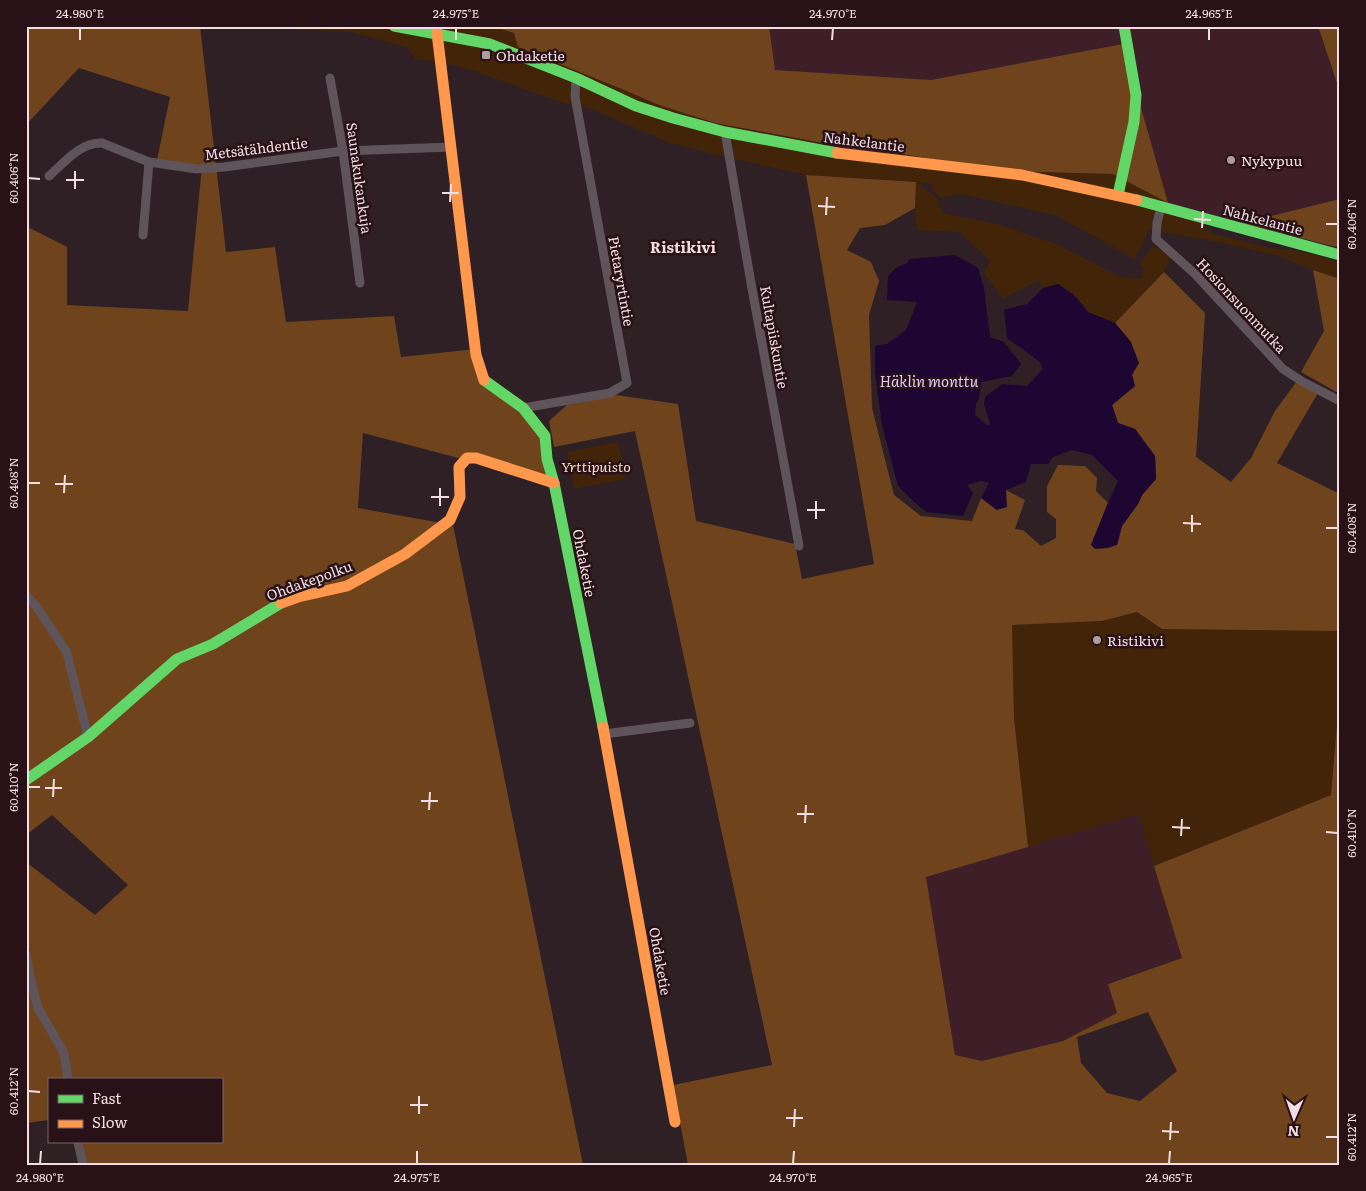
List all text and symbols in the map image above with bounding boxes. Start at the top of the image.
text: 24.980°E [56,4,104,22]
text: 24.975°E [433,4,480,22]
text: 24.970°E [809,4,857,22]
text: 24.965°E [1185,4,1233,22]
place label: Ohdaketie [496,45,565,65]
marker: Ohdaketie [480,49,492,61]
street label: Saunakukankuja [342,121,378,236]
street label: Nahkelantie [822,126,906,156]
street label: Metsätähdentie [203,132,309,164]
place label: Nykypuu [1241,150,1303,170]
text: 60.406°N [4,153,22,203]
marker: Nykypuu [1225,154,1237,166]
street label: Nahkelantie [1221,199,1305,239]
text: 60.406°N [1342,199,1360,249]
street label: Pietaryrtintie [604,234,640,328]
district label: Ristikivi [650,235,717,258]
street label: Hosionsuonmutka [1193,253,1292,357]
street label: Kultapiiskuntie [756,284,794,390]
water label: Häklin monttu [880,369,978,392]
park label: Yrttipuisto [561,456,631,476]
text: 60.408°N [4,457,22,509]
text: 60.408°N [1342,502,1360,554]
street label: Ohdaketie [569,527,601,599]
street label: Ohdakepolku [263,555,355,605]
place label: Ristikivi [1107,630,1164,650]
marker: Ristikivi [1091,634,1103,646]
text: 60.410°N [4,762,22,812]
text: 60.410°N [1342,808,1360,858]
street label: Ohdaketie [645,925,677,997]
text: 60.412°N [4,1067,22,1115]
legend [48,1078,222,1144]
text: Fast [92,1086,121,1109]
north arrow [1268,1094,1318,1144]
text: Slow [92,1110,127,1133]
text: 60.412°N [1342,1113,1360,1161]
text: N [1287,1122,1300,1142]
text: 24.980°E [16,1168,64,1186]
text: 24.975°E [394,1168,441,1186]
text: 24.970°E [769,1168,817,1186]
text: 24.965°E [1145,1168,1193,1186]

